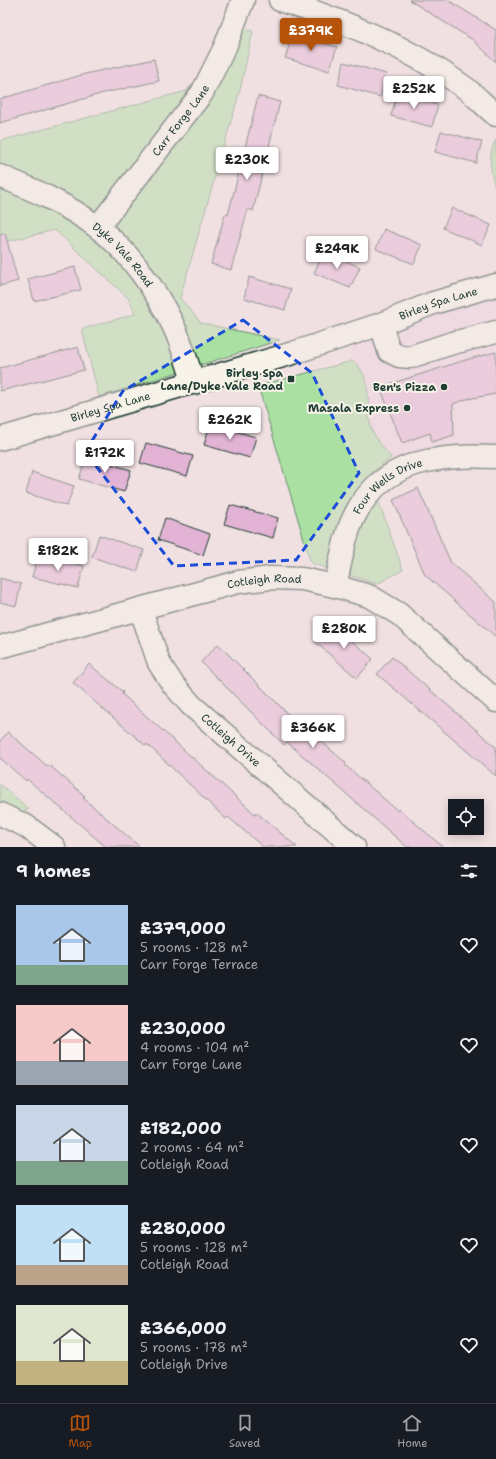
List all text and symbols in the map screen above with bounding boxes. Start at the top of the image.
pin: £379K [283,18,339,52]
text: £379K [289,22,333,39]
pin: £252K [386,76,442,110]
text: £252K [392,80,436,97]
street label: Carr Forge Lane [149,82,213,159]
pin: £230K [219,147,275,181]
text: £230K [225,151,269,168]
street label: Dyke Vale Road [89,219,156,290]
pin: £249K [309,236,365,270]
text: £249K [315,240,359,257]
street label: Birley Spa Lane [397,284,479,324]
place label: Birley Spa Lane/Dyke Vale Road [161,366,283,394]
marker: Birley Spa Lane/Dyke Vale Road [286,374,296,384]
place label: Ben's Pizza [373,380,436,395]
marker: Ben's Pizza [439,382,449,392]
street label: Birley Spa Lane [69,388,152,426]
place label: Masala Express [308,401,399,416]
marker: Masala Express [402,403,412,413]
pin: £262K [202,407,258,441]
text: £262K [208,411,252,428]
pin: £172K [77,440,133,474]
text: £172K [85,444,125,461]
street label: Four Wells Drive [350,455,424,517]
pin: £182K [30,538,86,572]
text: £182K [38,542,78,559]
street label: Cotleigh Road [225,571,302,593]
pin: £280K [316,616,372,650]
text: £280K [322,620,366,637]
street label: Cotleigh Drive [198,710,264,770]
pin: £366K [285,715,341,749]
text: £366K [290,719,336,736]
map controls [448,799,484,835]
button: locate [448,799,484,835]
text: 9 homes [16,860,91,882]
icon: filters [458,860,480,882]
text: £379,000 [140,917,226,939]
icon: home [48,921,96,969]
icon: heart [458,934,480,956]
text: 5 rooms · 128 m² [140,939,248,956]
text: Carr Forge Terrace [140,956,258,973]
text: £230,000 [140,1017,226,1039]
icon: home [48,1021,96,1069]
icon: heart [458,1034,480,1056]
text: 4 rooms · 104 m² [140,1039,249,1056]
text: Carr Forge Lane [140,1056,242,1073]
text: £182,000 [140,1117,222,1139]
icon: home [48,1121,96,1169]
icon: heart [458,1134,480,1156]
text: 2 rooms · 64 m² [140,1139,244,1156]
text: Cotleigh Road [140,1156,229,1173]
text: £280,000 [140,1217,226,1239]
icon: home [48,1221,96,1269]
icon: heart [458,1234,480,1256]
text: 5 rooms · 128 m² [140,1239,248,1256]
text: Cotleigh Road [140,1256,229,1273]
text: £366,000 [140,1317,227,1339]
icon: home [48,1321,96,1369]
icon: heart [458,1334,480,1356]
text: 5 rooms · 178 m² [140,1339,248,1356]
text: Cotleigh Drive [140,1356,228,1373]
tab: Map [68,1412,92,1451]
tab: Saved [229,1412,260,1451]
tab: Home [397,1412,428,1451]

